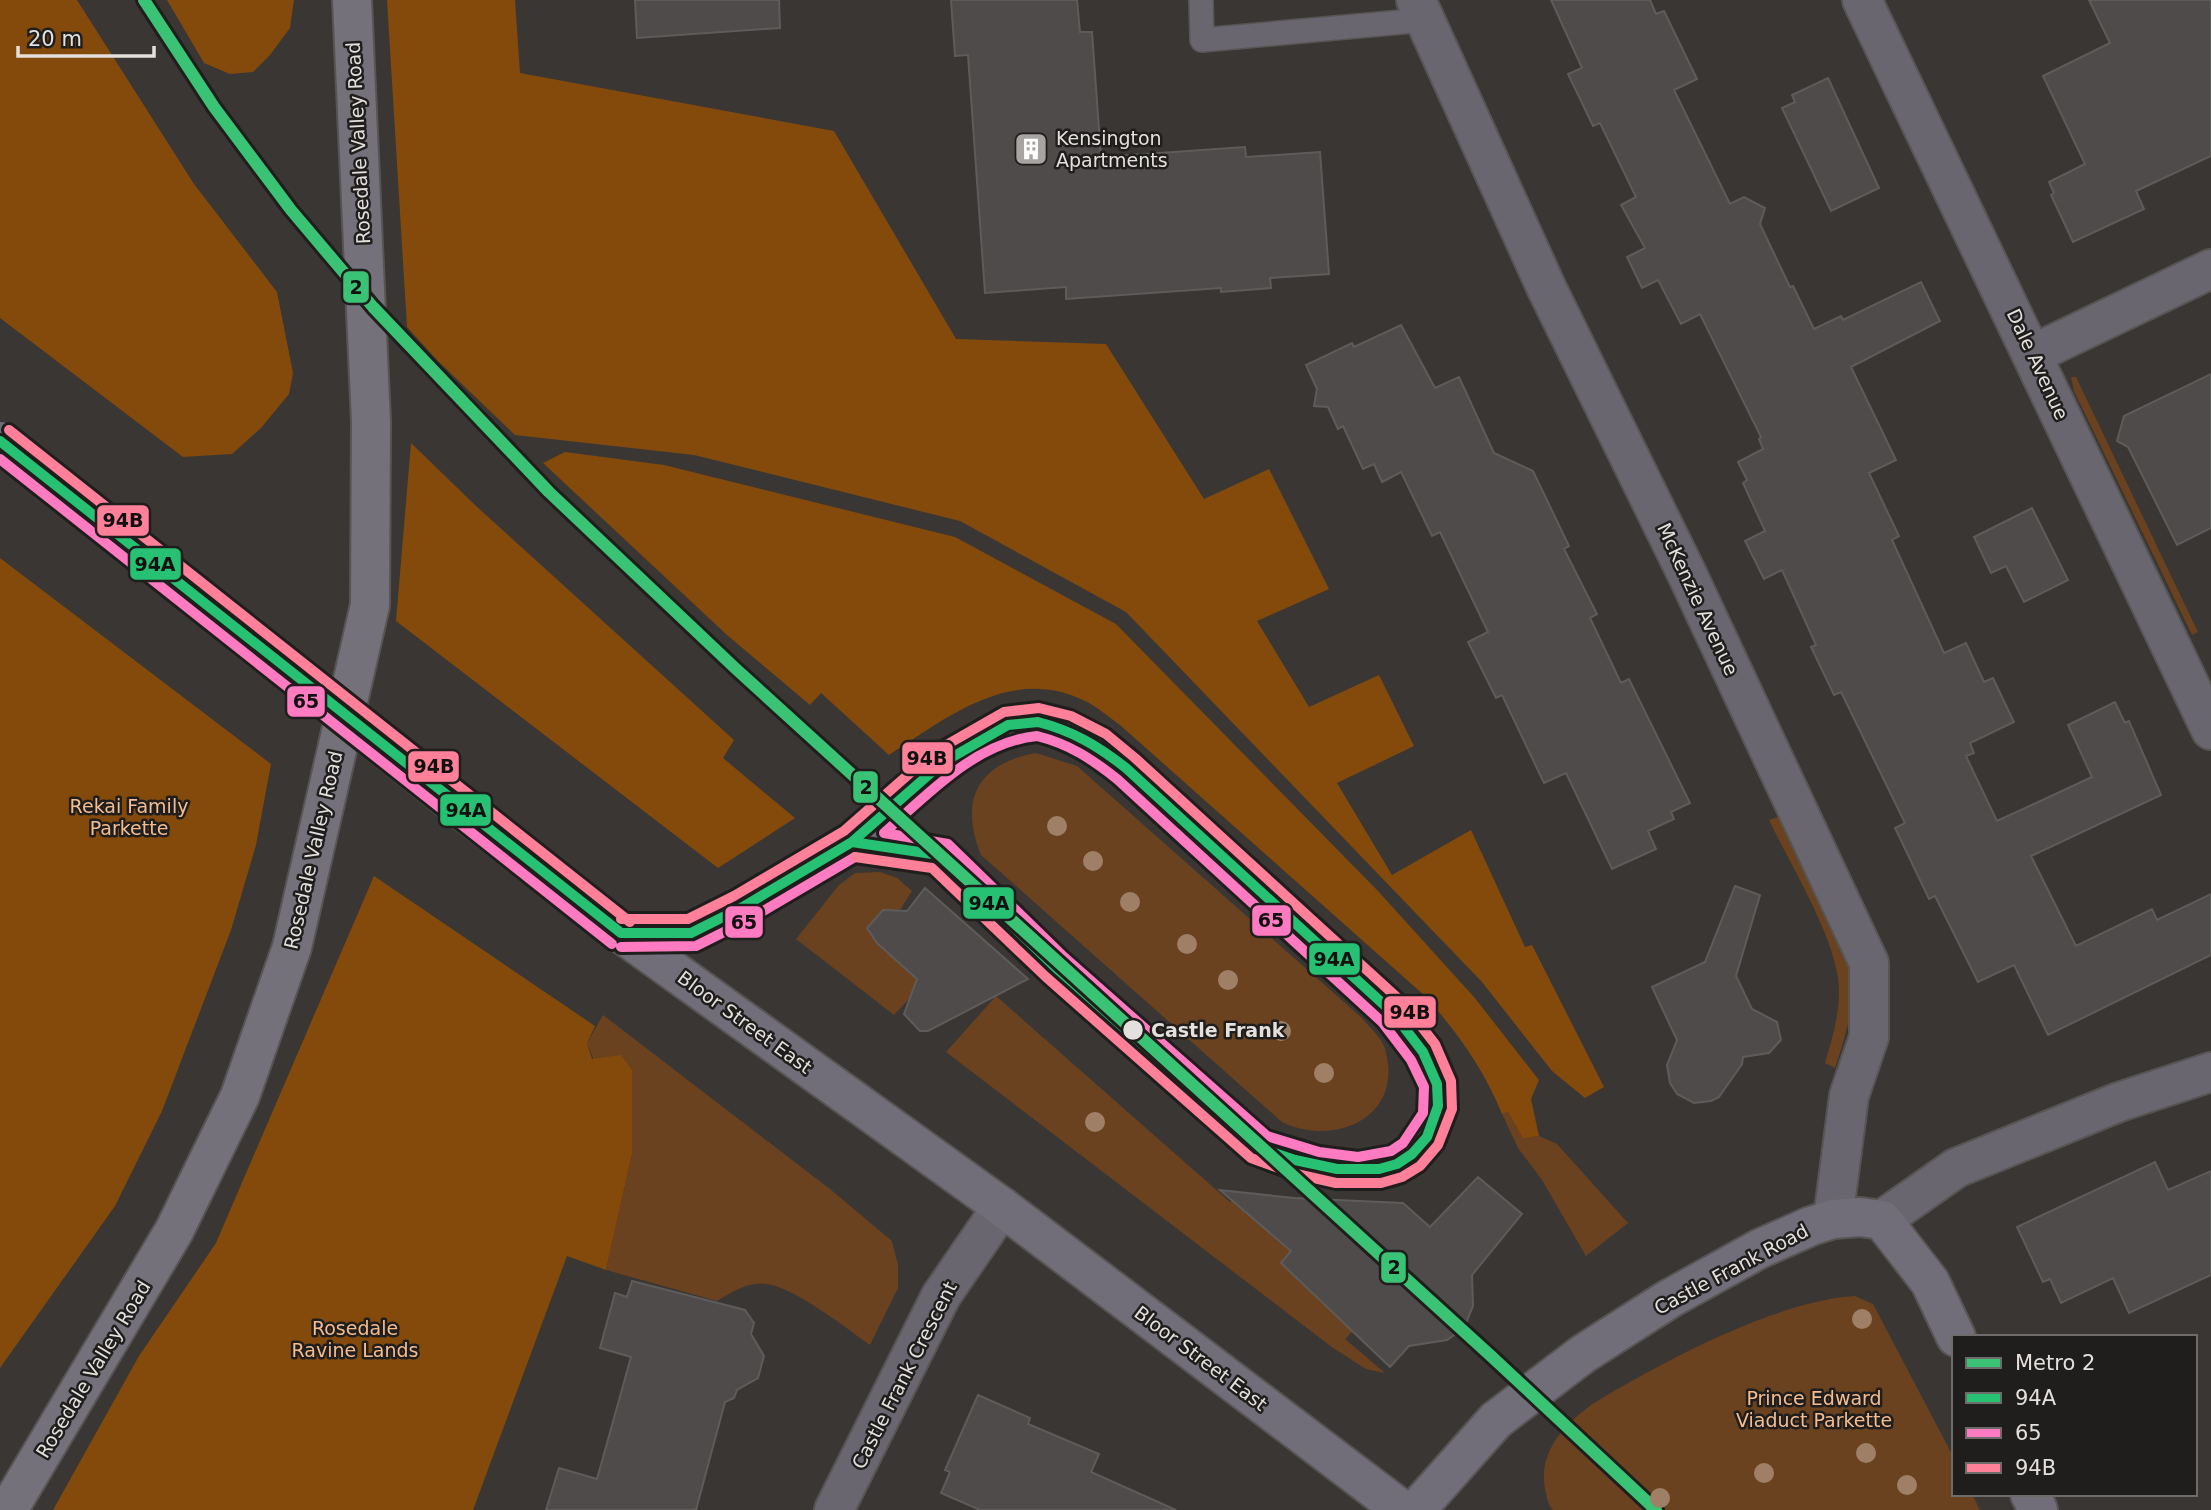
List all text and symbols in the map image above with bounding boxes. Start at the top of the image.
scale bar [18,14,154,58]
text: 20 m [28,27,82,51]
street label: Rosedale Valley Road [342,41,374,245]
place label: Kensington Apartments [1056,127,1168,171]
building icon: Kensington Apartments [1012,130,1050,168]
line badge: 2 [342,270,370,304]
text: 2 [349,276,363,298]
street label: Dale Avenue [2003,305,2073,423]
line badge: 94B [96,504,150,537]
text: 94B [103,509,143,531]
street label: McKenzie Avenue [1653,519,1743,679]
line badge: 94A [129,547,182,581]
text: 94A [134,553,176,575]
line badge: 65 [286,685,326,718]
text: 65 [293,690,319,712]
line badge: 94B [901,741,954,775]
text: 94B [907,747,947,769]
street label: Rosedale Valley Road [279,749,347,951]
line badge: 94B [407,750,460,783]
text: 94B [414,755,454,777]
line badge: 2 [852,770,879,804]
text: 2 [859,776,873,798]
line badge: 94A [439,793,492,827]
park label: Rekai Family Parkette [70,795,188,839]
text: 94A [445,799,487,821]
line badge: 94A [962,886,1015,920]
text: 94A [968,892,1010,914]
line badge: 65 [1251,904,1292,937]
line badge: 65 [724,905,764,939]
text: 65 [1258,909,1284,931]
text: 65 [731,911,757,933]
line badge: 94A [1308,942,1361,976]
text: 94A [1313,948,1355,970]
street label: Bloor Street East [674,966,816,1078]
line badge: 94B [1383,995,1437,1029]
text: 94B [1390,1001,1430,1023]
marker: Castle Frank [1121,1018,1145,1042]
place label: Castle Frank [1151,1019,1285,1041]
street label: Castle Frank Road [1650,1219,1812,1319]
line badge: 2 [1380,1251,1407,1284]
text: 2 [1387,1256,1401,1278]
street label: Rosedale Valley Road [31,1276,155,1462]
street label: Castle Frank Crescent [847,1278,961,1472]
street label: Bloor Street East [1130,1301,1272,1415]
park label: Rosedale Ravine Lands [292,1317,418,1361]
legend [1952,1335,2197,1496]
text: Metro 2 [2015,1351,2095,1375]
text: 94A [2015,1386,2057,1410]
park label: Prince Edward Viaduct Parkette [1736,1387,1892,1431]
text: 65 [2015,1421,2042,1445]
text: 94B [2015,1456,2056,1480]

